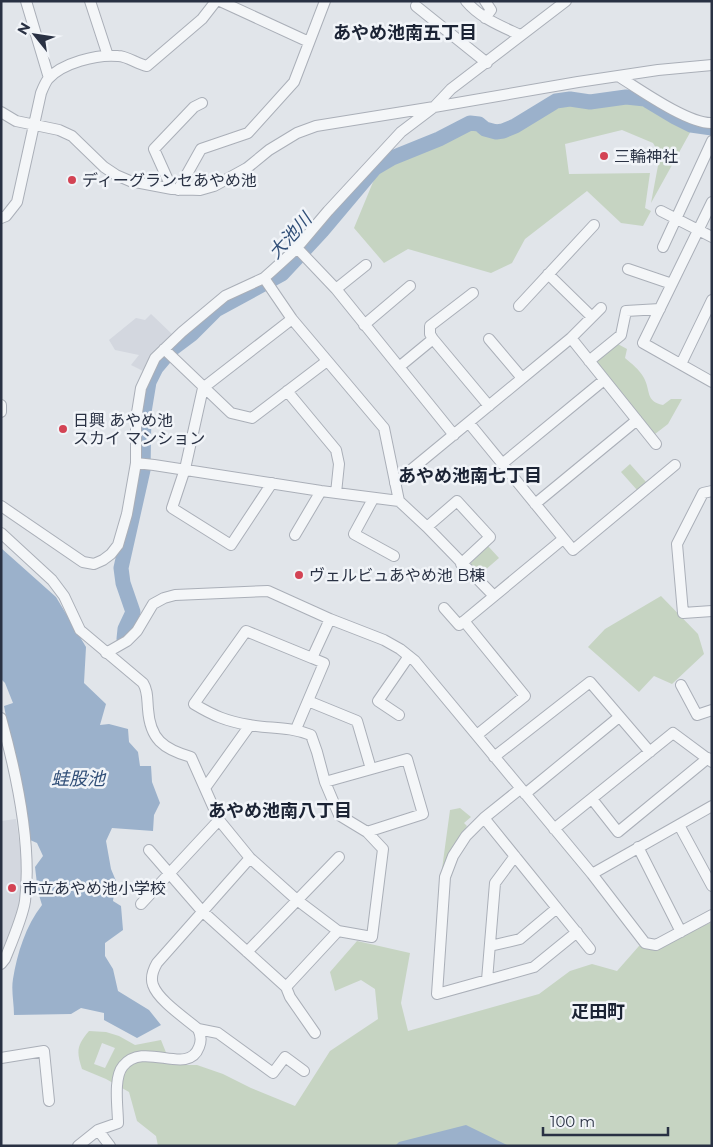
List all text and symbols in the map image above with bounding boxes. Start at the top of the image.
north arrow [10,10,60,60]
text: N [13,19,34,38]
district label: あやめ池南五丁目 [333,22,477,44]
place label: 三輪神社 [614,147,678,166]
marker: 三輪神社 [598,150,610,162]
place label: ディーグランセあやめ池 [82,171,257,190]
marker: ディーグランセあやめ池 [66,174,78,186]
water label: 大池川 [264,207,318,263]
place label: 日興 あやめ池 スカイ マンション [73,411,205,448]
marker: 日興 あやめ池 スカイ マンション [57,423,69,435]
district label: あやめ池南七丁目 [398,465,542,487]
place label: ヴェルビュあやめ池 B棟 [309,566,485,585]
marker: ヴェルビュあやめ池 B棟 [293,569,305,581]
water label: 蛙股池 [51,768,107,790]
district label: あやめ池南八丁目 [208,800,352,822]
place label: 市立あやめ池小学校 [22,879,166,898]
marker: 市立あやめ池小学校 [6,882,18,894]
district label: 疋田町 [571,1001,625,1023]
scale bar [543,1104,668,1136]
text: 100 m [550,1112,595,1131]

